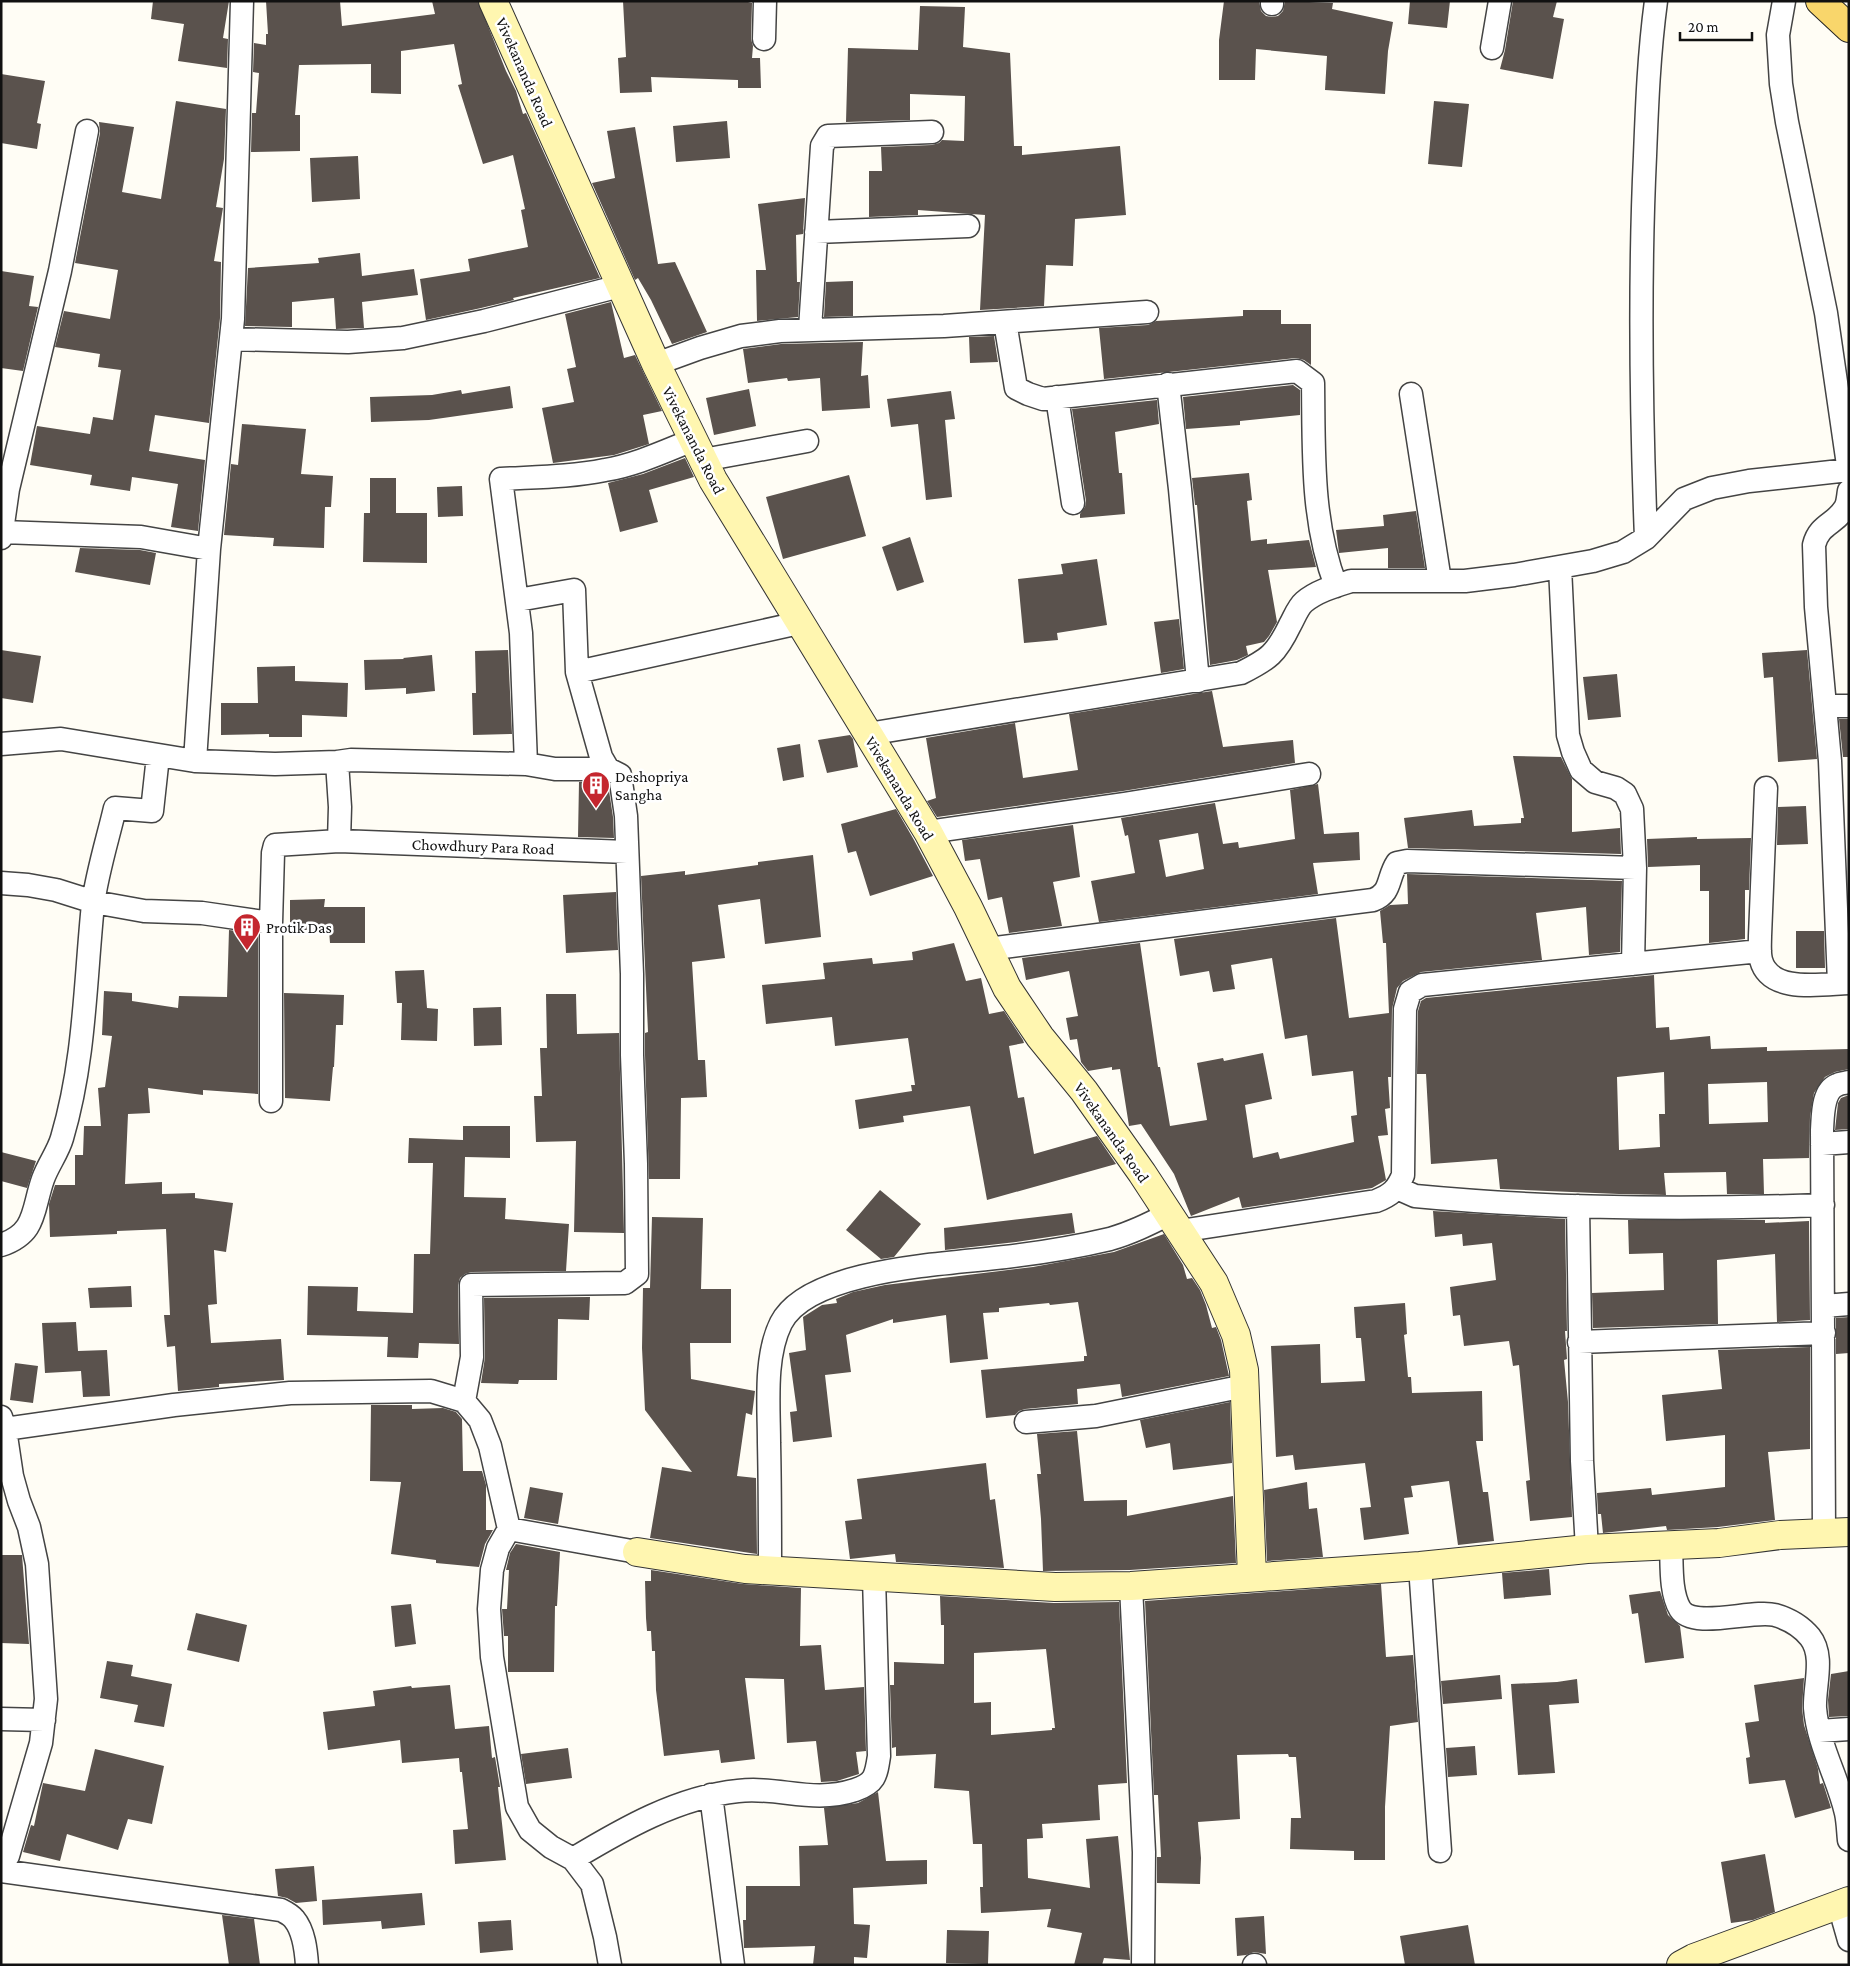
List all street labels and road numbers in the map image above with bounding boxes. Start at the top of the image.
street label: Vivekananda Road [493,15,557,130]
street label: Vivekananda Road [659,384,728,497]
street label: Vivekananda Road [862,733,938,844]
street label: Chowdhury Para Road [411,836,555,859]
street label: Vivekananda Road [1071,1079,1153,1186]

